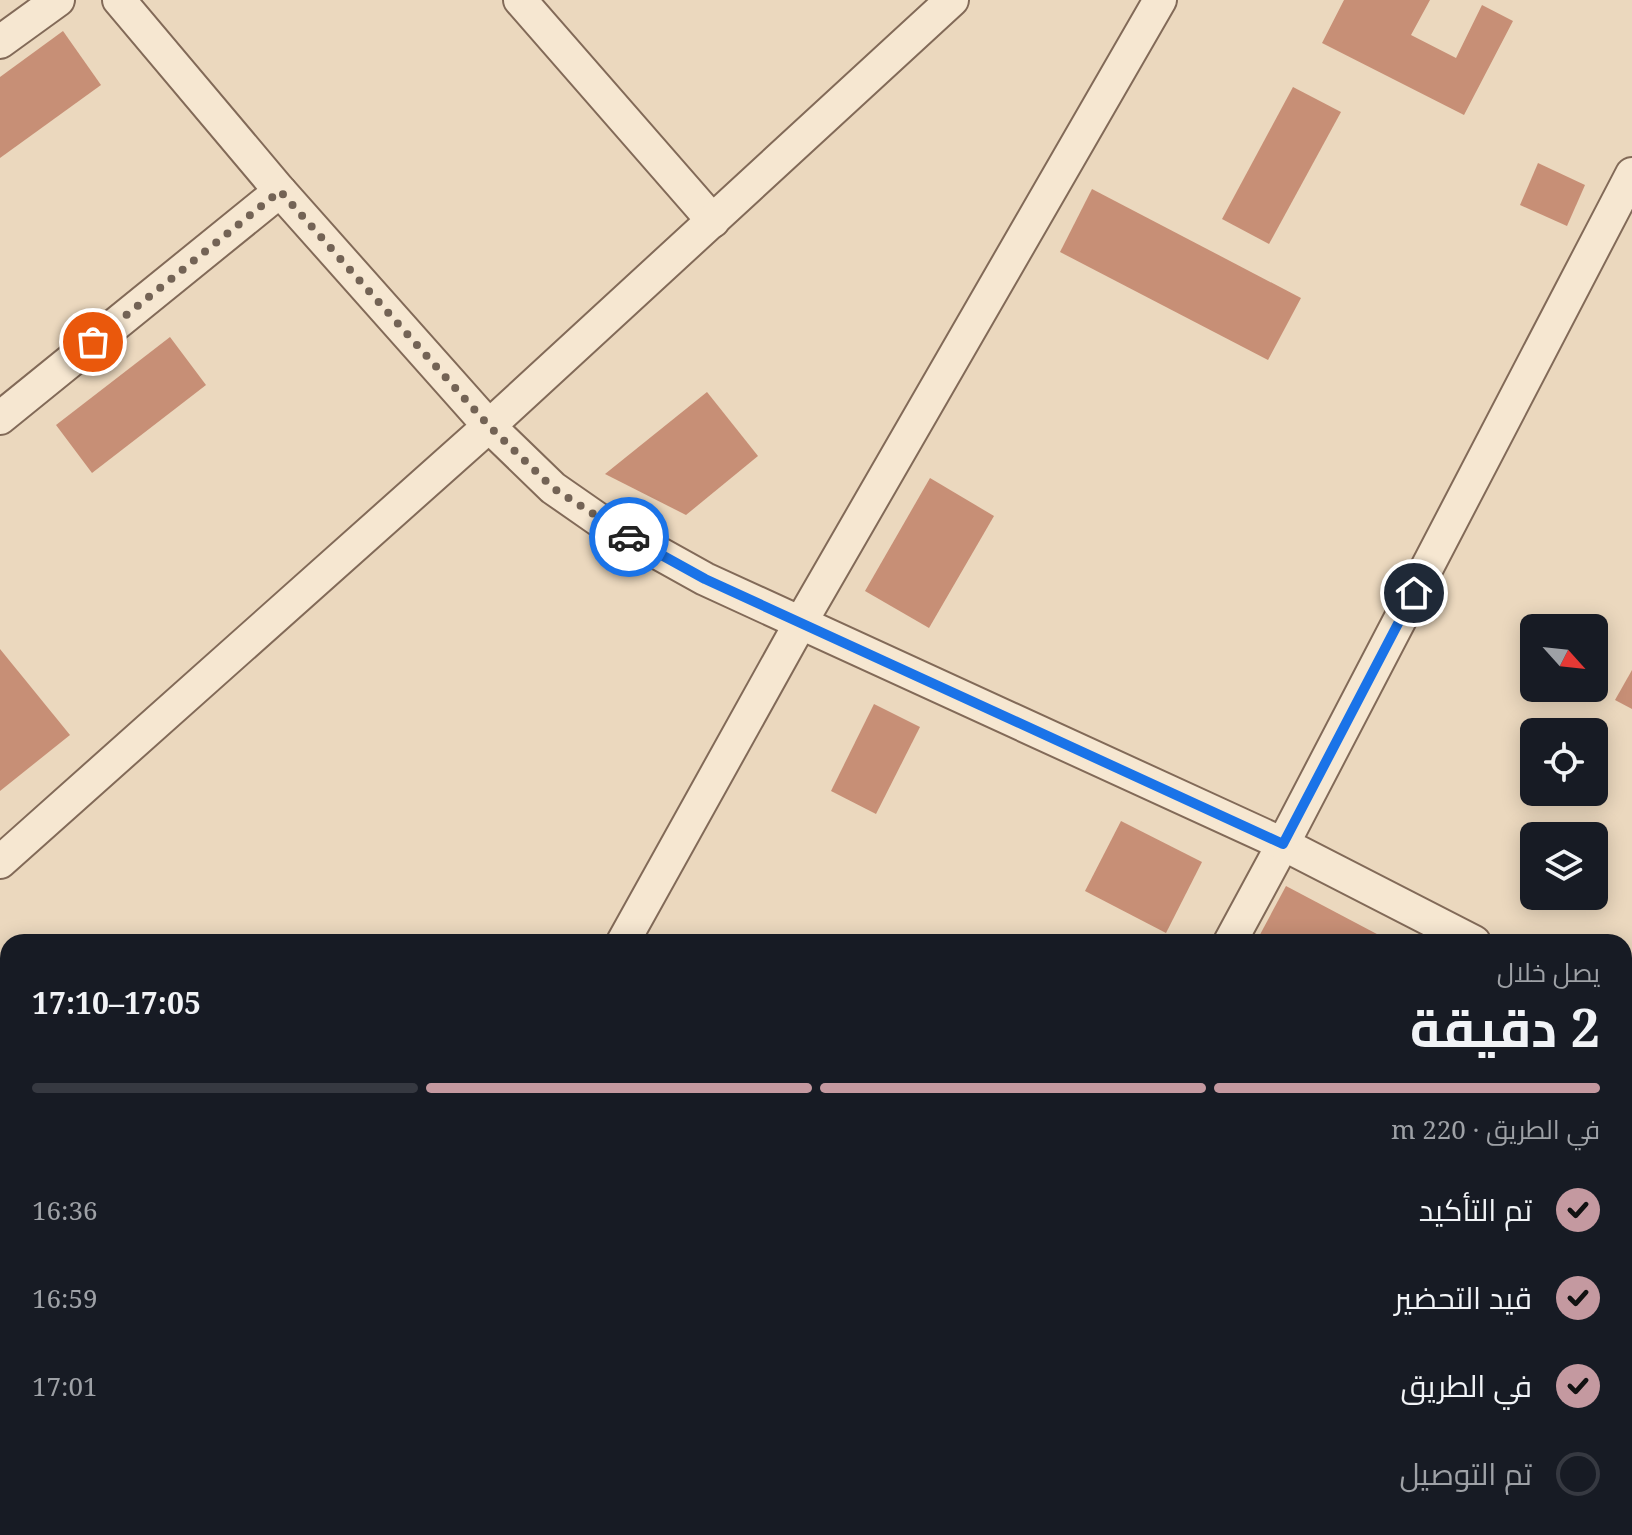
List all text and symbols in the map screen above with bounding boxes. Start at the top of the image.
pin [59,308,127,376]
icon: bag [71,320,115,364]
courier [589,497,669,577]
icon: car [607,515,651,559]
pin [1380,559,1448,627]
icon: home [1392,571,1436,615]
north arrow [1520,614,1608,702]
map controls [1520,614,1608,910]
button: locate [1520,718,1608,806]
button: layers [1520,822,1608,910]
text: يصل خلال [1497,954,1600,990]
text: 17:05–17:10 [32,982,201,1023]
text: 2 دقيقة [1410,991,1600,1062]
text: في الطريق · 220 m [1391,1111,1600,1147]
icon: check [1556,1188,1600,1232]
text: تم التأكيد [1419,1189,1532,1230]
text: 16:36 [32,1192,98,1228]
icon: check [1556,1276,1600,1320]
text: قيد التحضير [1394,1277,1532,1318]
text: 16:59 [32,1280,98,1316]
icon: check [1556,1364,1600,1408]
text: في الطريق [1400,1365,1532,1406]
text: 17:01 [32,1368,98,1404]
text: تم التوصيل [1400,1453,1532,1494]

